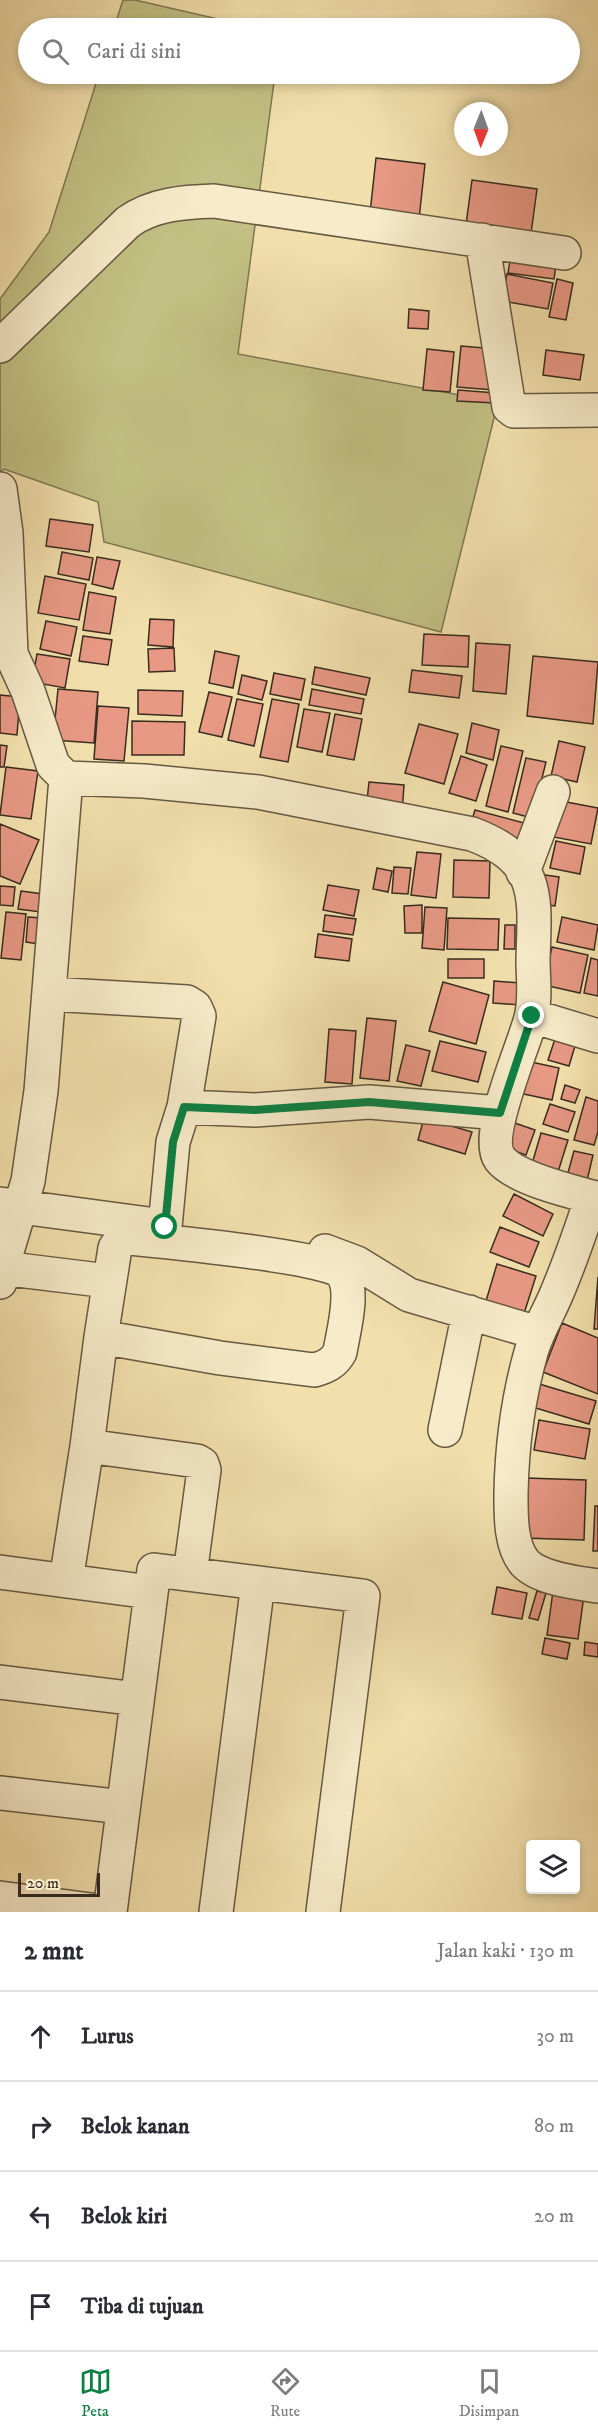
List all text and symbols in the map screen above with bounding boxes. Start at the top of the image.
search box [18,18,580,84]
icon: search [39,35,72,68]
text: Cari di sini [87,38,181,65]
north arrow [454,102,508,156]
route end [518,1002,544,1028]
route start [151,1213,177,1239]
map controls [526,1840,580,1894]
button: layers [526,1840,580,1894]
scale bar [18,1870,100,1898]
text: 20 m [27,1873,59,1893]
text: 2 mnt [24,1935,84,1968]
text: Jalan kaki · 130 m [437,1939,574,1964]
icon: ahead [24,2020,57,2053]
text: Lurus [81,2023,134,2050]
text: 30 m [536,2024,574,2049]
icon: right [24,2110,57,2143]
text: Belok kanan [81,2113,189,2140]
text: 80 m [534,2114,574,2139]
icon: left [24,2200,57,2233]
text: Belok kiri [81,2203,167,2230]
text: 20 m [534,2204,574,2229]
icon: arrive [24,2290,57,2323]
text: Tiba di tujuan [81,2293,203,2320]
tab: Peta [79,2365,112,2421]
tab: Rute [269,2365,302,2421]
tab: Disimpan [459,2365,519,2421]

